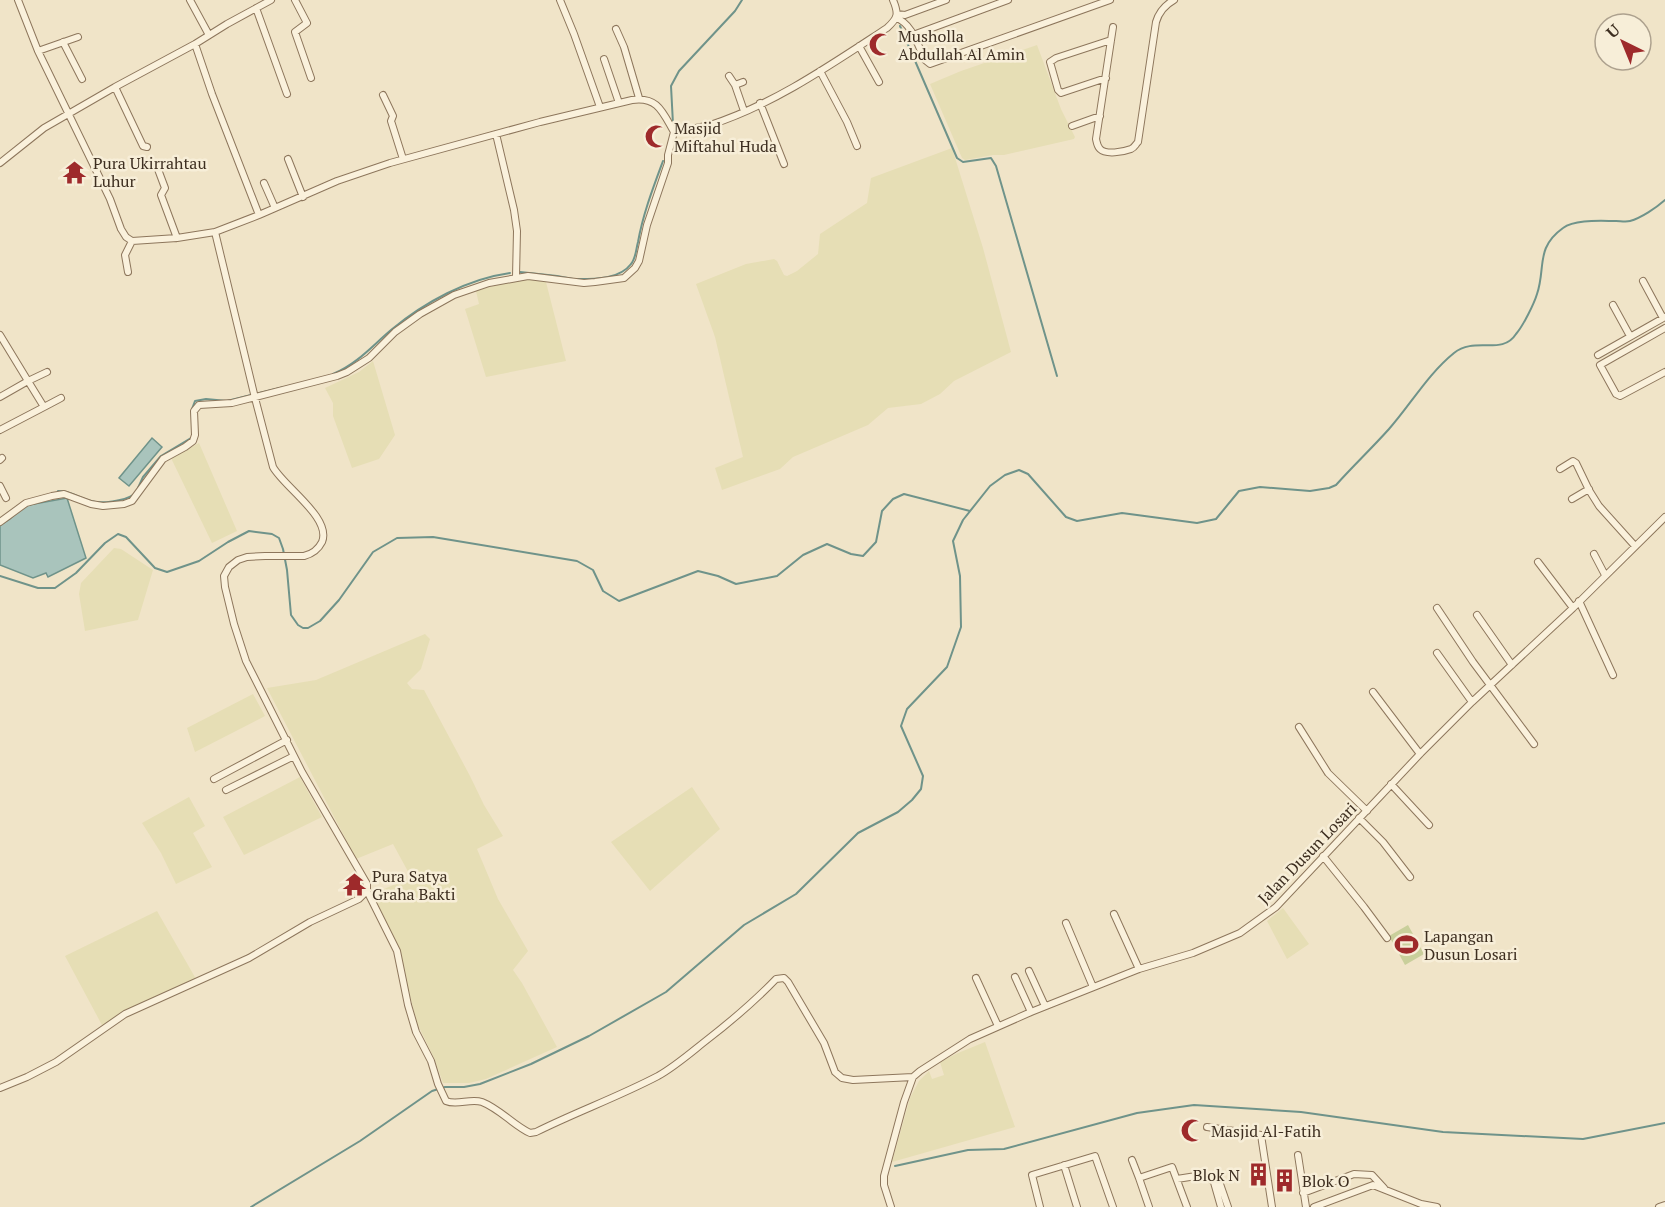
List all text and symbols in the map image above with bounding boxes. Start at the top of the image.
north arrow [1593,12,1653,72]
text: U [1601,19,1625,43]
place label: Musholla Abdullah Al Amin [898,25,1025,65]
mosque icon: Musholla Abdullah Al Amin [867,32,893,58]
place label: Masjid Miftahul Huda [674,117,777,157]
mosque icon: Masjid Miftahul Huda [643,124,669,150]
place label: Pura Ukirrahtau Luhur [93,152,207,192]
temple icon: Pura Ukirrahtau Luhur [62,159,88,185]
street label: Jalan Dusun Losari [1253,797,1361,909]
place label: Pura Satya Graha Bakti [372,865,456,905]
temple icon: Pura Satya Graha Bakti [341,872,367,898]
place label: Lapangan Dusun Losari [1424,925,1518,965]
sports icon: Lapangan Dusun Losari [1393,932,1419,958]
mosque icon: Masjid Al-Fatih [1180,1118,1206,1144]
place label: Masjid Al-Fatih [1211,1120,1322,1142]
building icon: Blok N [1245,1162,1271,1188]
place label: Blok N [1193,1164,1240,1186]
building icon: Blok O [1271,1168,1297,1194]
place label: Blok O [1302,1170,1350,1192]

